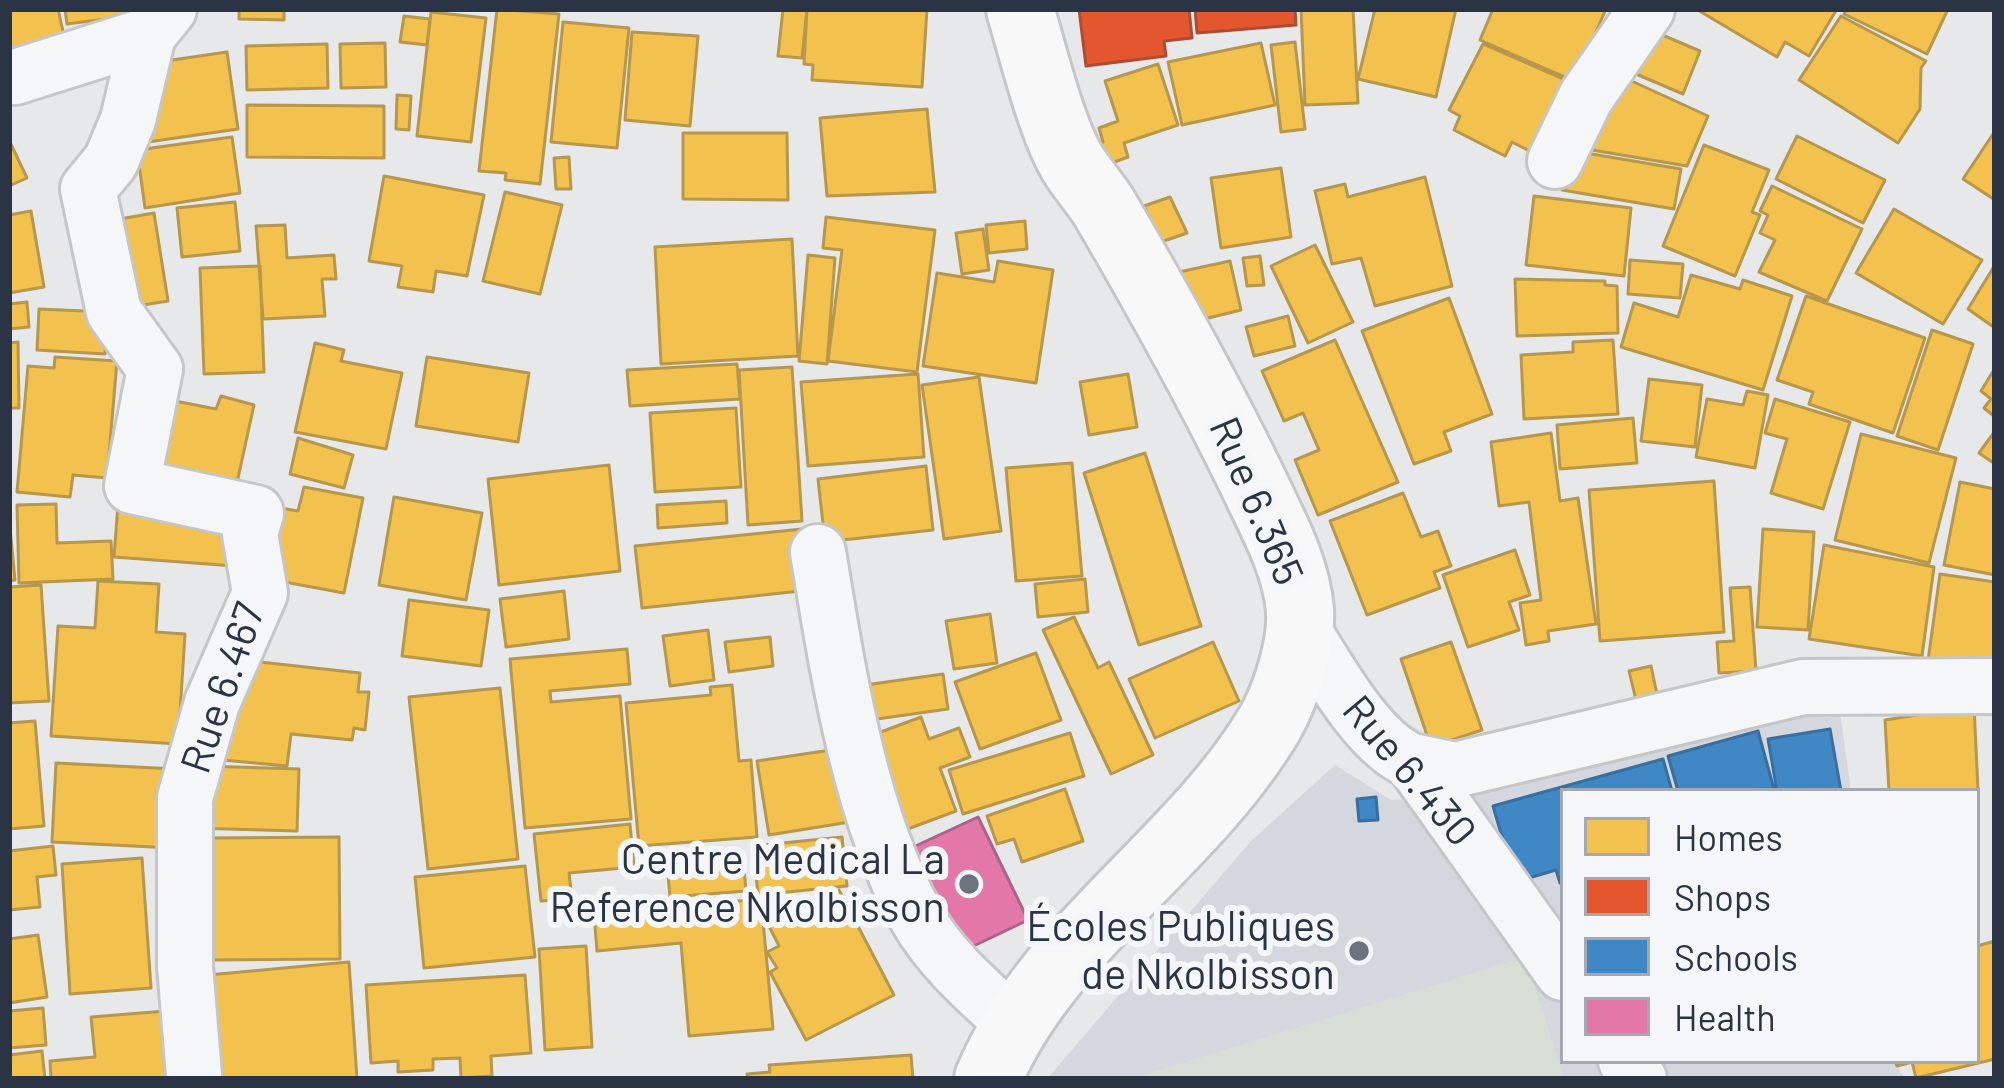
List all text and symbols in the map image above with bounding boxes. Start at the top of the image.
street label: Rue 6.365 [1198,410,1314,592]
street label: Rue 6.467 [170,596,276,780]
street label: Rue 6.430 [1332,686,1486,856]
legend [1560,788,1980,1064]
text: Homes [1674,815,1783,858]
place label: Centre Medical La Reference Nkolbisson [549,835,945,934]
marker: Centre Medical La Reference Nkolbisson [956,871,982,897]
text: Shops [1674,875,1771,918]
place label: Écoles Publiques de Nkolbisson [1026,902,1335,1000]
text: Schools [1674,935,1798,978]
marker: Écoles Publiques de Nkolbisson [1346,938,1372,964]
text: Health [1674,995,1776,1038]

